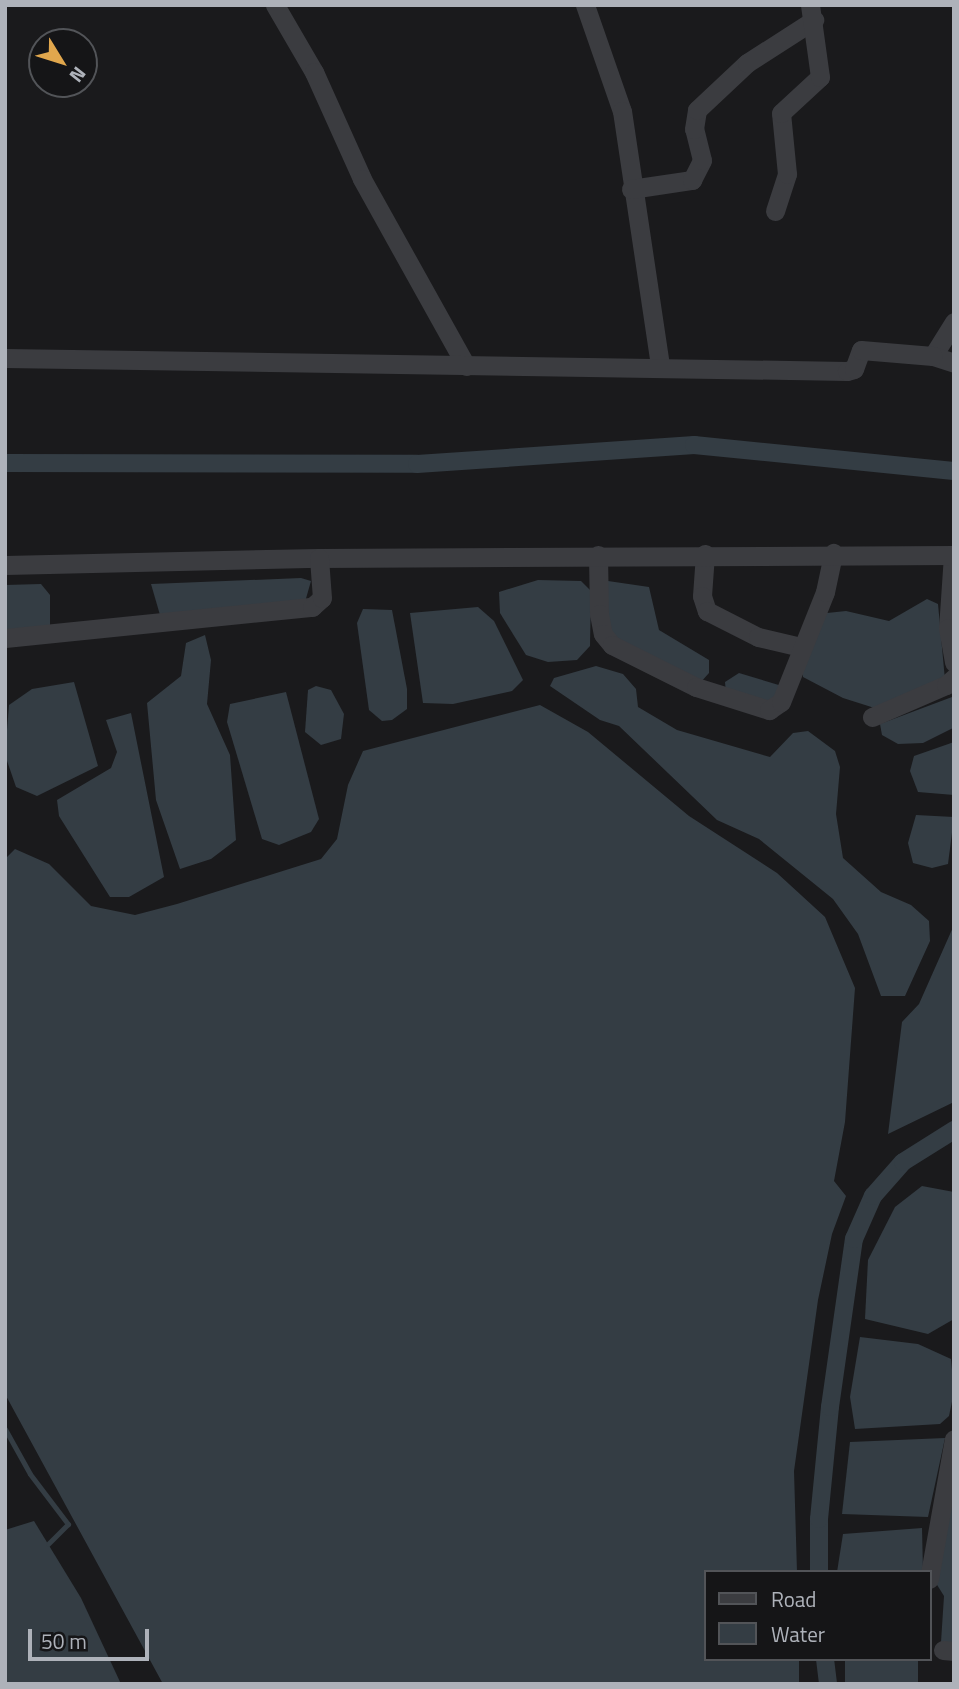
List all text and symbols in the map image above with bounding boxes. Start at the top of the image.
north arrow [28,28,98,98]
text: N [63,61,94,89]
legend [704,1570,931,1661]
text: Road [771,1583,816,1615]
scale bar [32,1616,152,1660]
text: Water [771,1618,825,1650]
text: 50 m [41,1625,87,1657]

